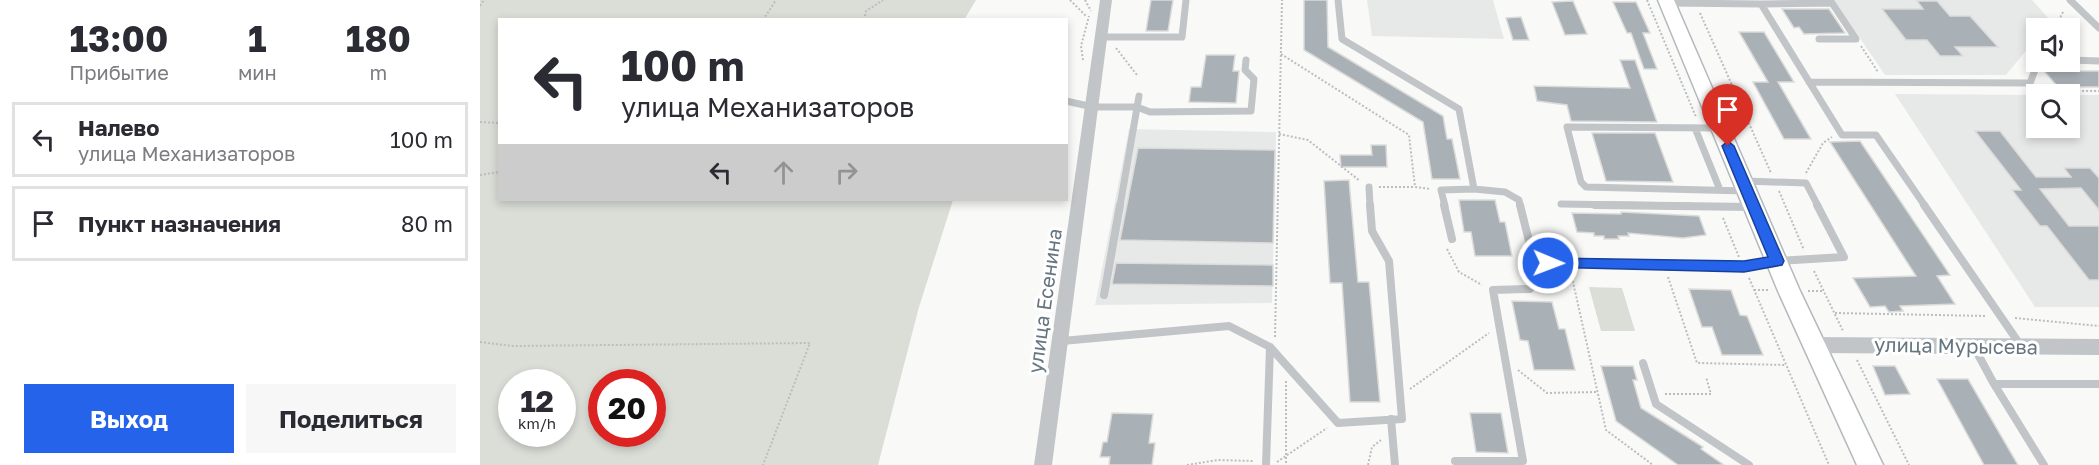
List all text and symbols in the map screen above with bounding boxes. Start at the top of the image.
text: 13:00 [70,17,168,60]
text: 1 [248,17,267,60]
text: 180 [346,17,411,60]
map controls [2026,18,2080,138]
button: sound [2026,18,2080,72]
text: 100 m [621,40,744,90]
icon: left [522,42,600,120]
text: Прибытие [69,60,169,84]
text: мин [238,60,277,84]
text: m [369,60,387,84]
pin [1702,84,1753,146]
button: search [2026,84,2080,138]
text: улица Механизаторов [621,91,914,123]
icon: arrive [1711,93,1744,126]
text: Налево [78,114,160,141]
icon: left [27,123,60,156]
text: 100 m [390,126,453,153]
text: улица Механизаторов [78,141,295,165]
icon: left [704,156,737,189]
icon: ahead [767,156,800,189]
icon: right [830,156,863,189]
icon: arrive [27,207,60,240]
text: Пункт назначения [78,210,281,237]
text: 80 m [401,210,453,237]
street label: улица Есенина [1022,227,1066,375]
position arrow [1516,231,1580,295]
street label: улица Мурысева [1874,332,2038,358]
speed limit sign: 20 [588,369,666,447]
text: 12 [520,383,554,419]
button: Выход [24,384,234,453]
button: Поделиться [246,384,456,453]
text: km/h [518,414,556,432]

